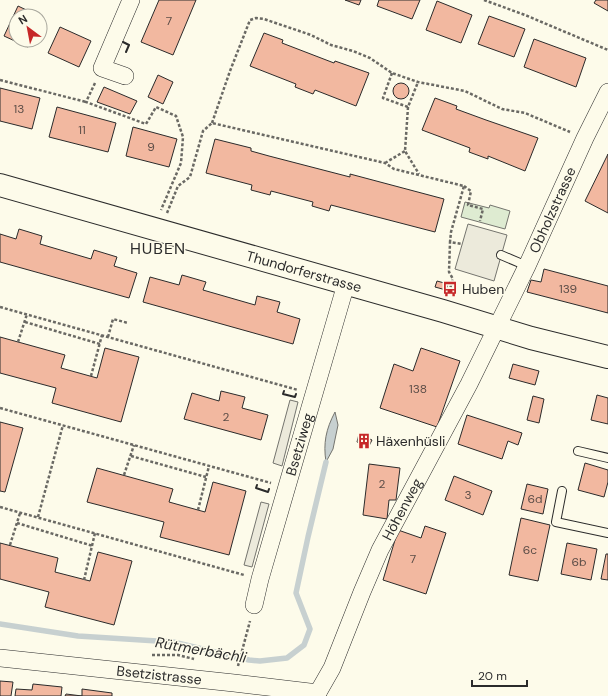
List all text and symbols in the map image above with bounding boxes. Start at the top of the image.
north arrow [8,8,48,48]
text: N [16,11,30,28]
house number: 7 [166,13,172,29]
house number: 13 [14,101,24,117]
house number: 11 [78,122,86,138]
house number: 9 [147,139,155,155]
street label: Obholzstrasse [525,164,580,256]
district label: HUBEN [130,238,186,259]
street label: Thundorferstrasse [244,247,364,296]
bus stop icon: Huben [441,280,459,298]
place label: Huben [462,280,504,298]
house number: 139 [559,281,577,297]
house number: 138 [409,381,427,397]
house number: 2 [223,409,230,425]
street label: Bsetziweg [282,411,317,478]
building icon: Häxenhüsli [355,432,373,450]
place label: Häxenhüsli [376,432,445,450]
street label: Höhenweg [378,475,426,543]
house number: 2 [379,476,386,492]
house number: 3 [464,487,472,503]
house number: 6d [527,491,543,507]
house number: 6c [523,542,537,558]
house number: 7 [410,551,416,567]
house number: 6b [571,554,587,570]
water label: Rütmerbächli [154,632,249,668]
street label: Bsetzistrasse [116,662,203,688]
scale bar [472,662,527,688]
text: 20 m [478,668,507,684]

